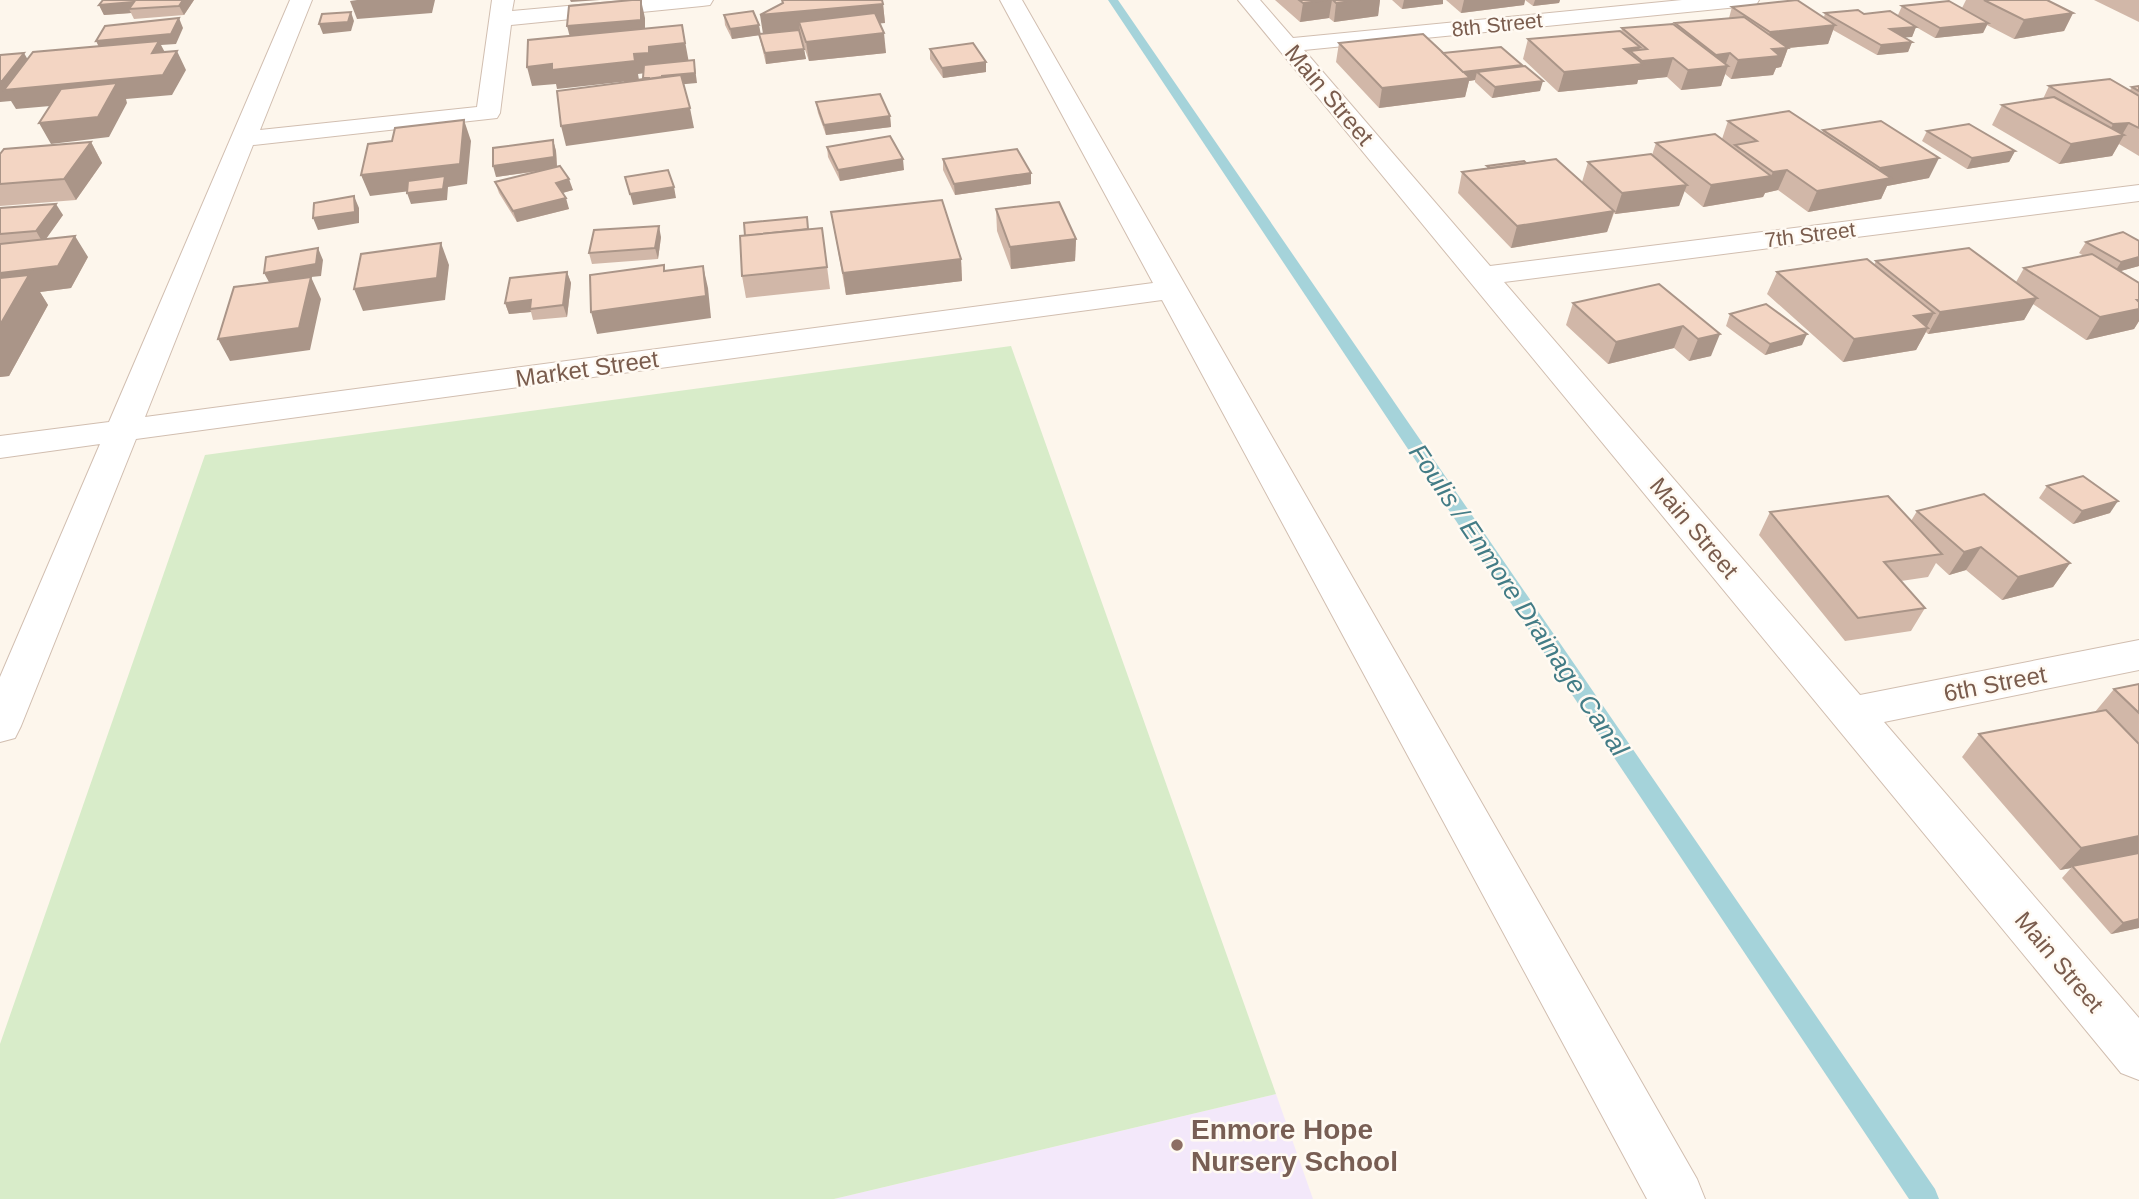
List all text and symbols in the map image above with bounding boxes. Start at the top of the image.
street label: 8th Street [1450,8,1544,41]
street label: Main Street [1280,39,1379,151]
street label: 7th Street [1763,218,1857,251]
street label: Market Street [514,345,660,392]
water label: Foulis / Enmore Drainage Canal [1403,438,1636,763]
street label: Main Street [1645,472,1744,584]
street label: 6th Street [1941,660,2049,707]
street label: Main Street [2010,906,2109,1018]
place label: Enmore Hope Nursery School [1191,1114,1398,1177]
marker: Enmore Hope Nursery School [1169,1137,1185,1153]

